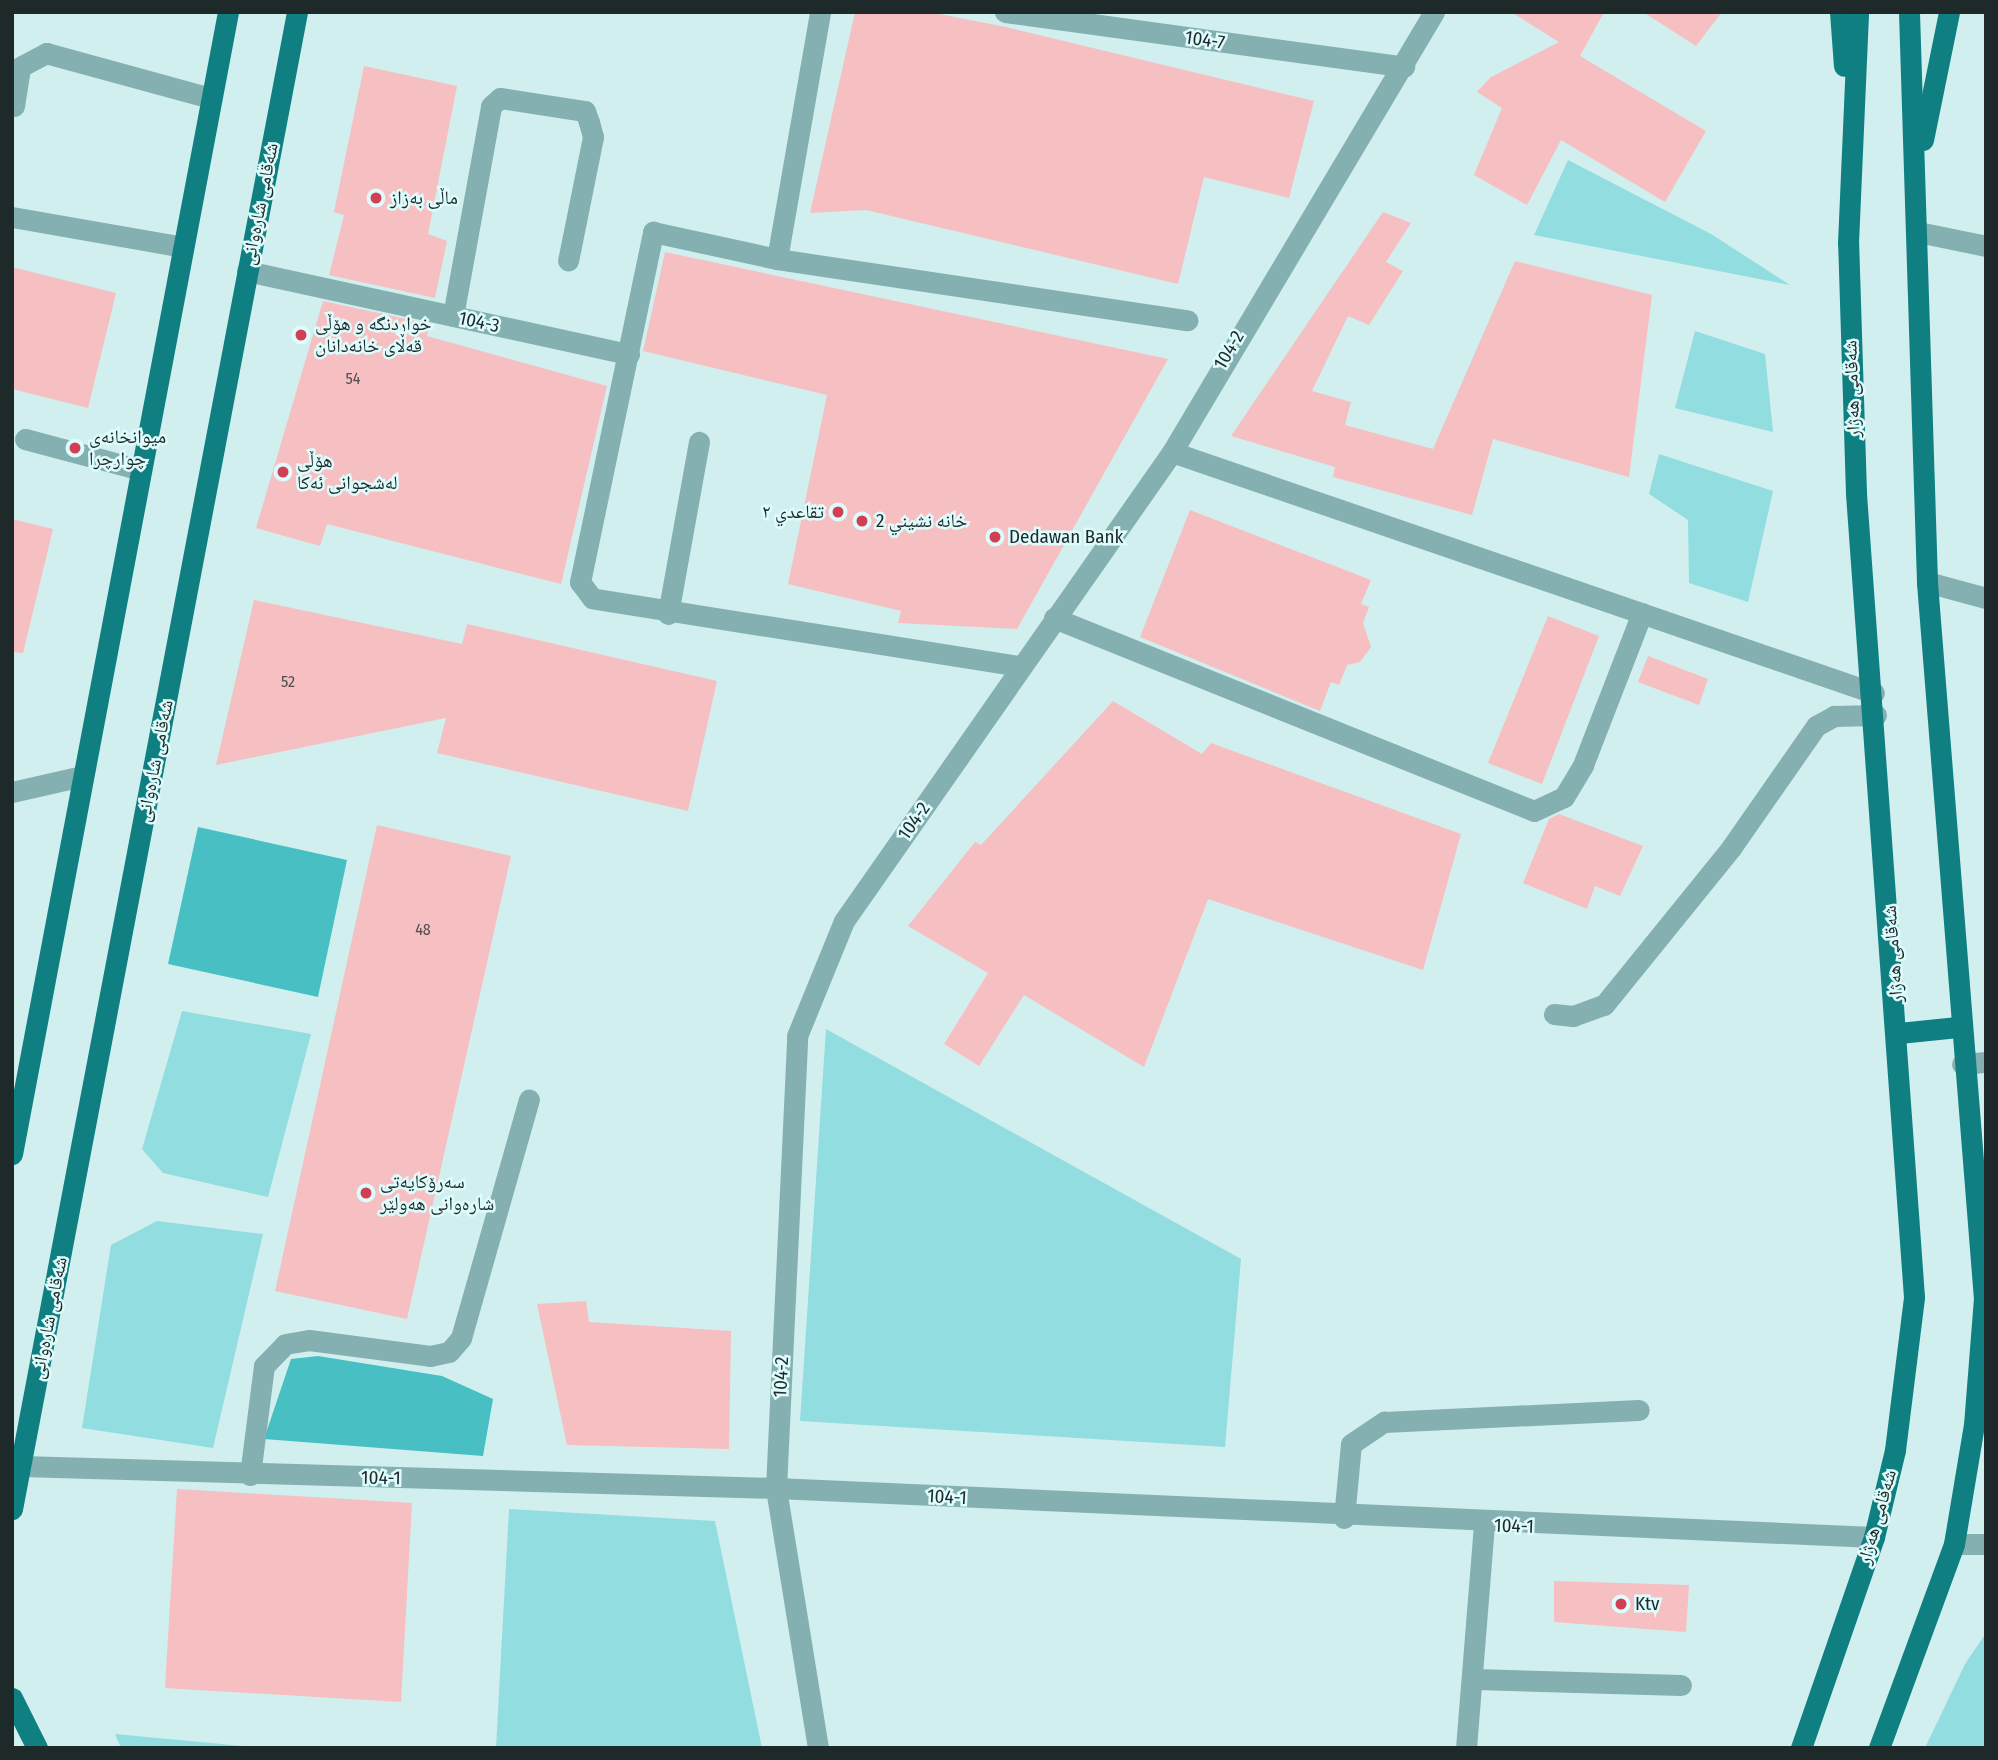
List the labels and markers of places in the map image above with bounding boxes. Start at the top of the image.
place label: ماڵی بەزاز [390,187,458,209]
marker: ماڵی بەزاز [368,190,384,206]
place label: خواردنگە و هۆڵی قەڵای خانەدانان [315,313,432,357]
marker: خواردنگە و هۆڵی قەڵای خانەدانان [293,327,309,343]
place label: میوانخانەی چوارچرا [89,426,166,470]
marker: میوانخانەی چوارچرا [67,440,83,456]
place label: هۆڵی لەشجوانی ئەکا [297,450,397,494]
marker: هۆڵی لەشجوانی ئەکا [275,464,291,480]
place label: تقاعدي ٢ [762,501,824,523]
marker: تقاعدي ٢ [830,504,846,520]
place label: خانه نشيني 2 [876,510,967,532]
marker: خانه نشيني 2 [854,513,870,529]
place label: Dedawan Bank [1009,526,1123,548]
marker: Dedawan Bank [987,529,1003,545]
place label: سەرۆکایەتی شارەوانی هەولێر [380,1171,494,1215]
marker: سەرۆکایەتی شارەوانی هەولێر [358,1185,374,1201]
place label: Ktv [1635,1593,1659,1615]
marker: Ktv [1613,1596,1629,1612]

